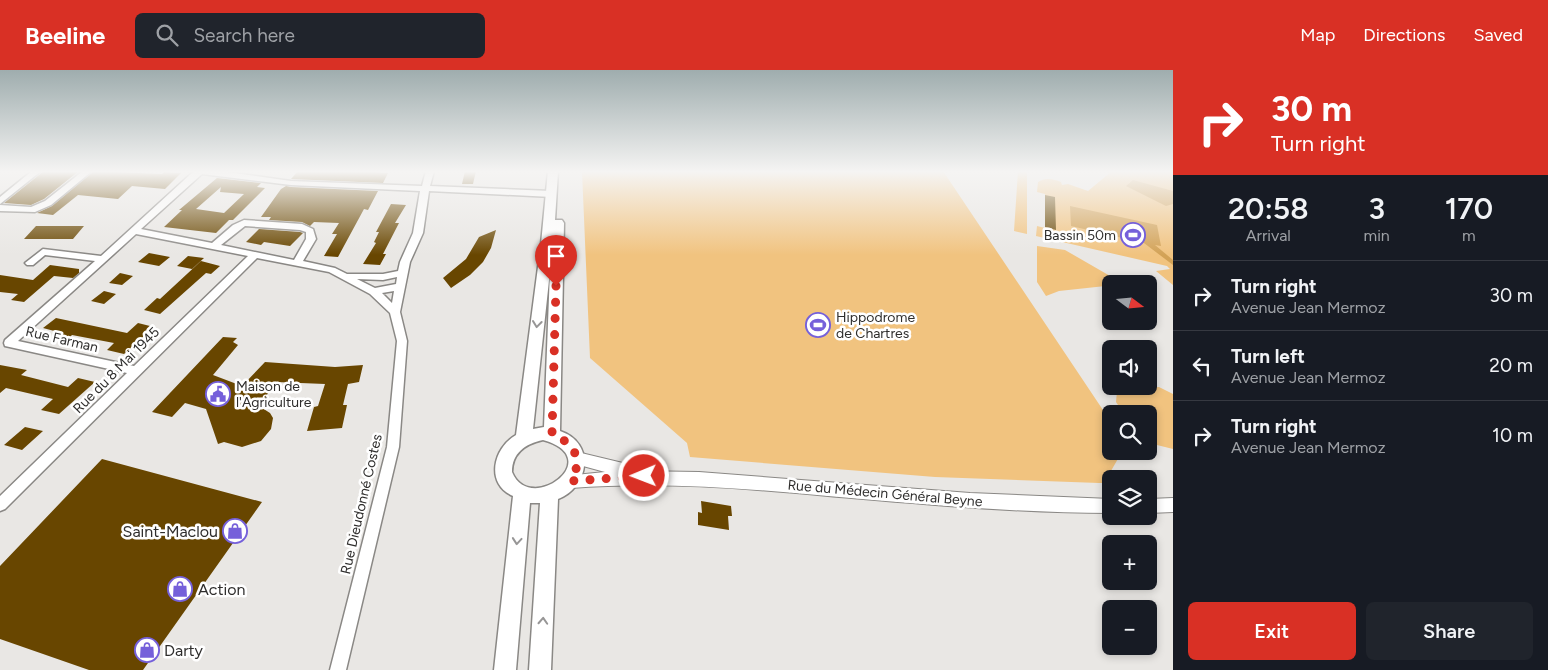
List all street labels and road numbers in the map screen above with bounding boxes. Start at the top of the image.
street label: Rue Farman [24,323,100,356]
street label: Rue du 8 Mai 1945 [70,324,163,417]
street label: Rue Dieudonné Costes [337,432,386,576]
street label: Rue du Médecin Général Beyne [787,477,983,511]

